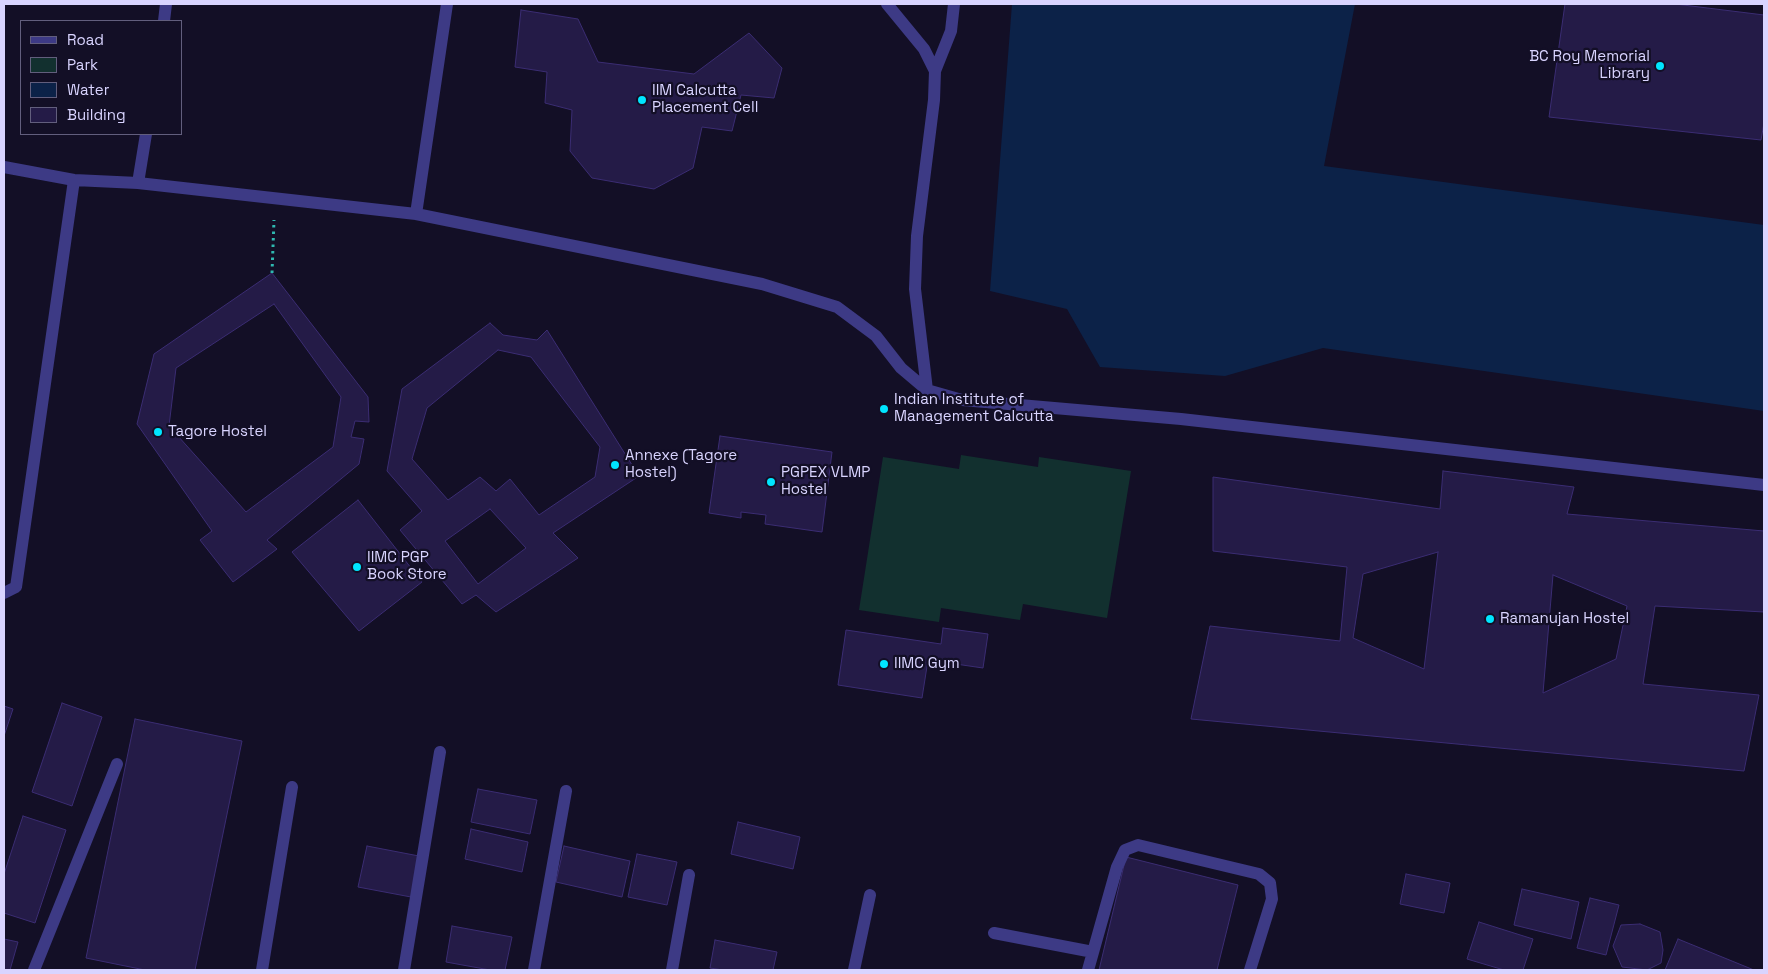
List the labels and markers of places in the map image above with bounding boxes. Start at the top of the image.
place label: BC Roy Memorial Library [1529,48,1650,83]
marker: BC Roy Memorial Library [1654,60,1666,72]
place label: IIM Calcutta Placement Cell [652,82,758,117]
marker: IIM Calcutta Placement Cell [636,94,648,106]
place label: Indian Institute of Management Calcutta [894,391,1054,426]
marker: Indian Institute of Management Calcutta [878,403,890,415]
place label: Tagore Hostel [168,423,267,441]
marker: Tagore Hostel [152,426,164,438]
place label: Annexe (Tagore Hostel) [625,447,737,482]
marker: Annexe (Tagore Hostel) [609,459,621,471]
place label: PGPEX VLMP Hostel [781,464,870,499]
marker: PGPEX VLMP Hostel [765,476,777,488]
place label: IIMC PGP Book Store [367,549,447,584]
marker: IIMC PGP Book Store [351,561,363,573]
place label: Ramanujan Hostel [1500,610,1629,628]
marker: Ramanujan Hostel [1484,613,1496,625]
place label: IIMC Gym [894,655,960,673]
marker: IIMC Gym [878,658,890,670]

